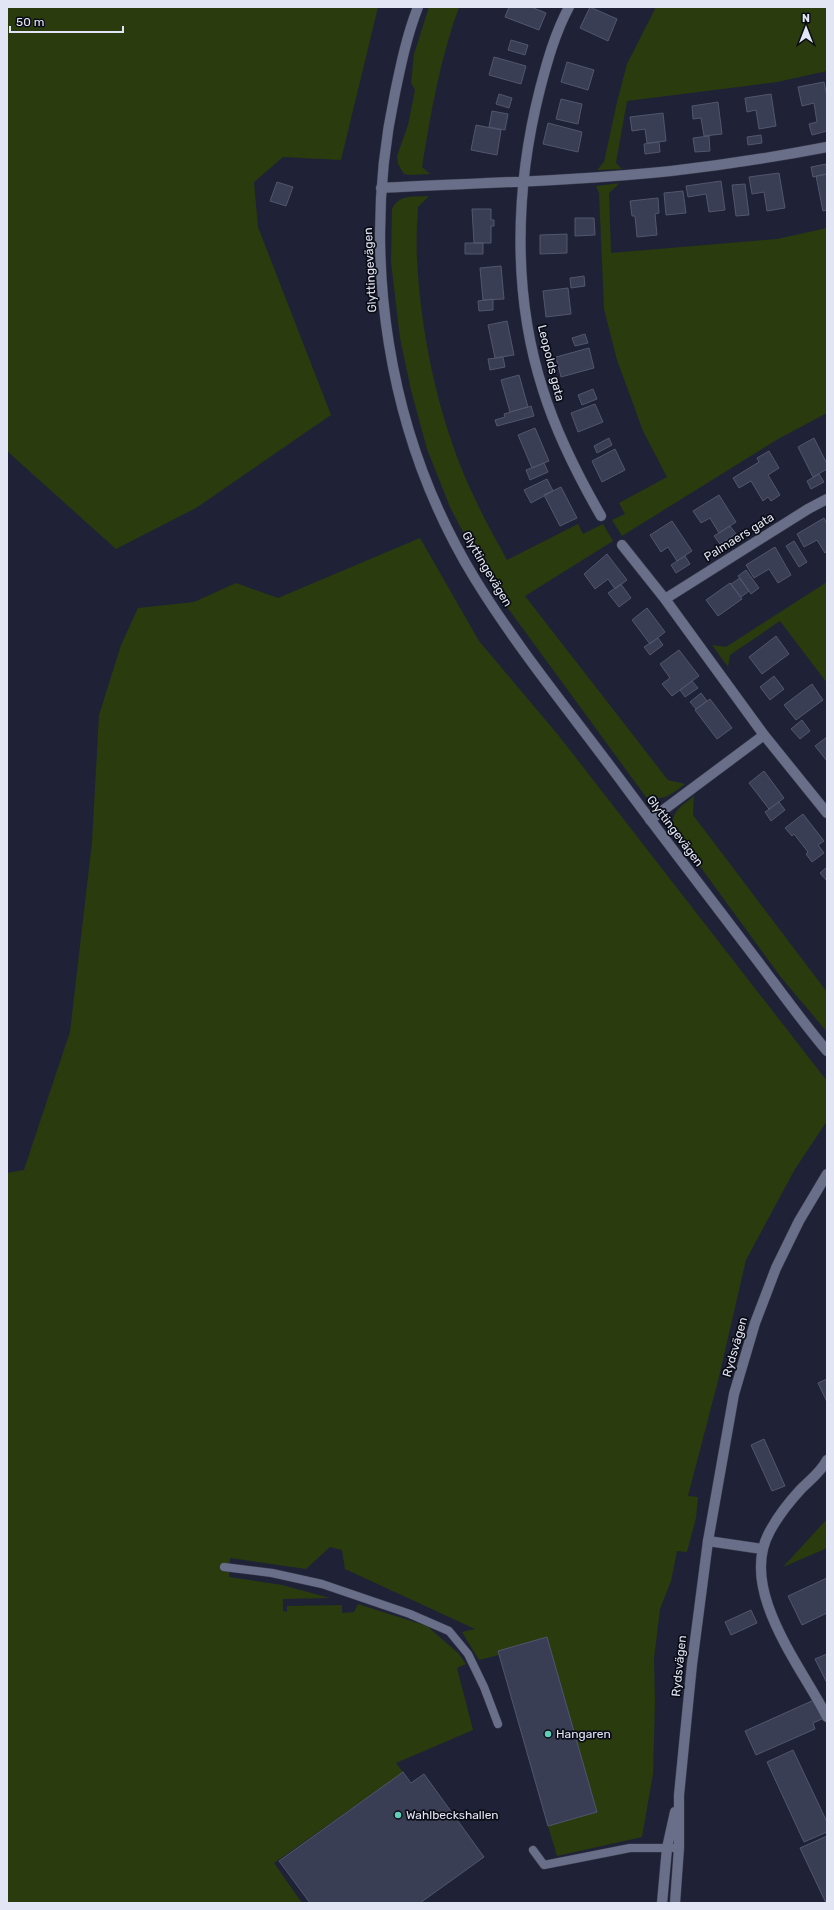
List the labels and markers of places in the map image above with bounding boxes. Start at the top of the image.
place label: Hangaren [556,1727,611,1741]
marker: Hangaren [543,1729,553,1739]
place label: Wahlbeckshallen [406,1808,499,1822]
marker: Wahlbeckshallen [393,1810,403,1820]

